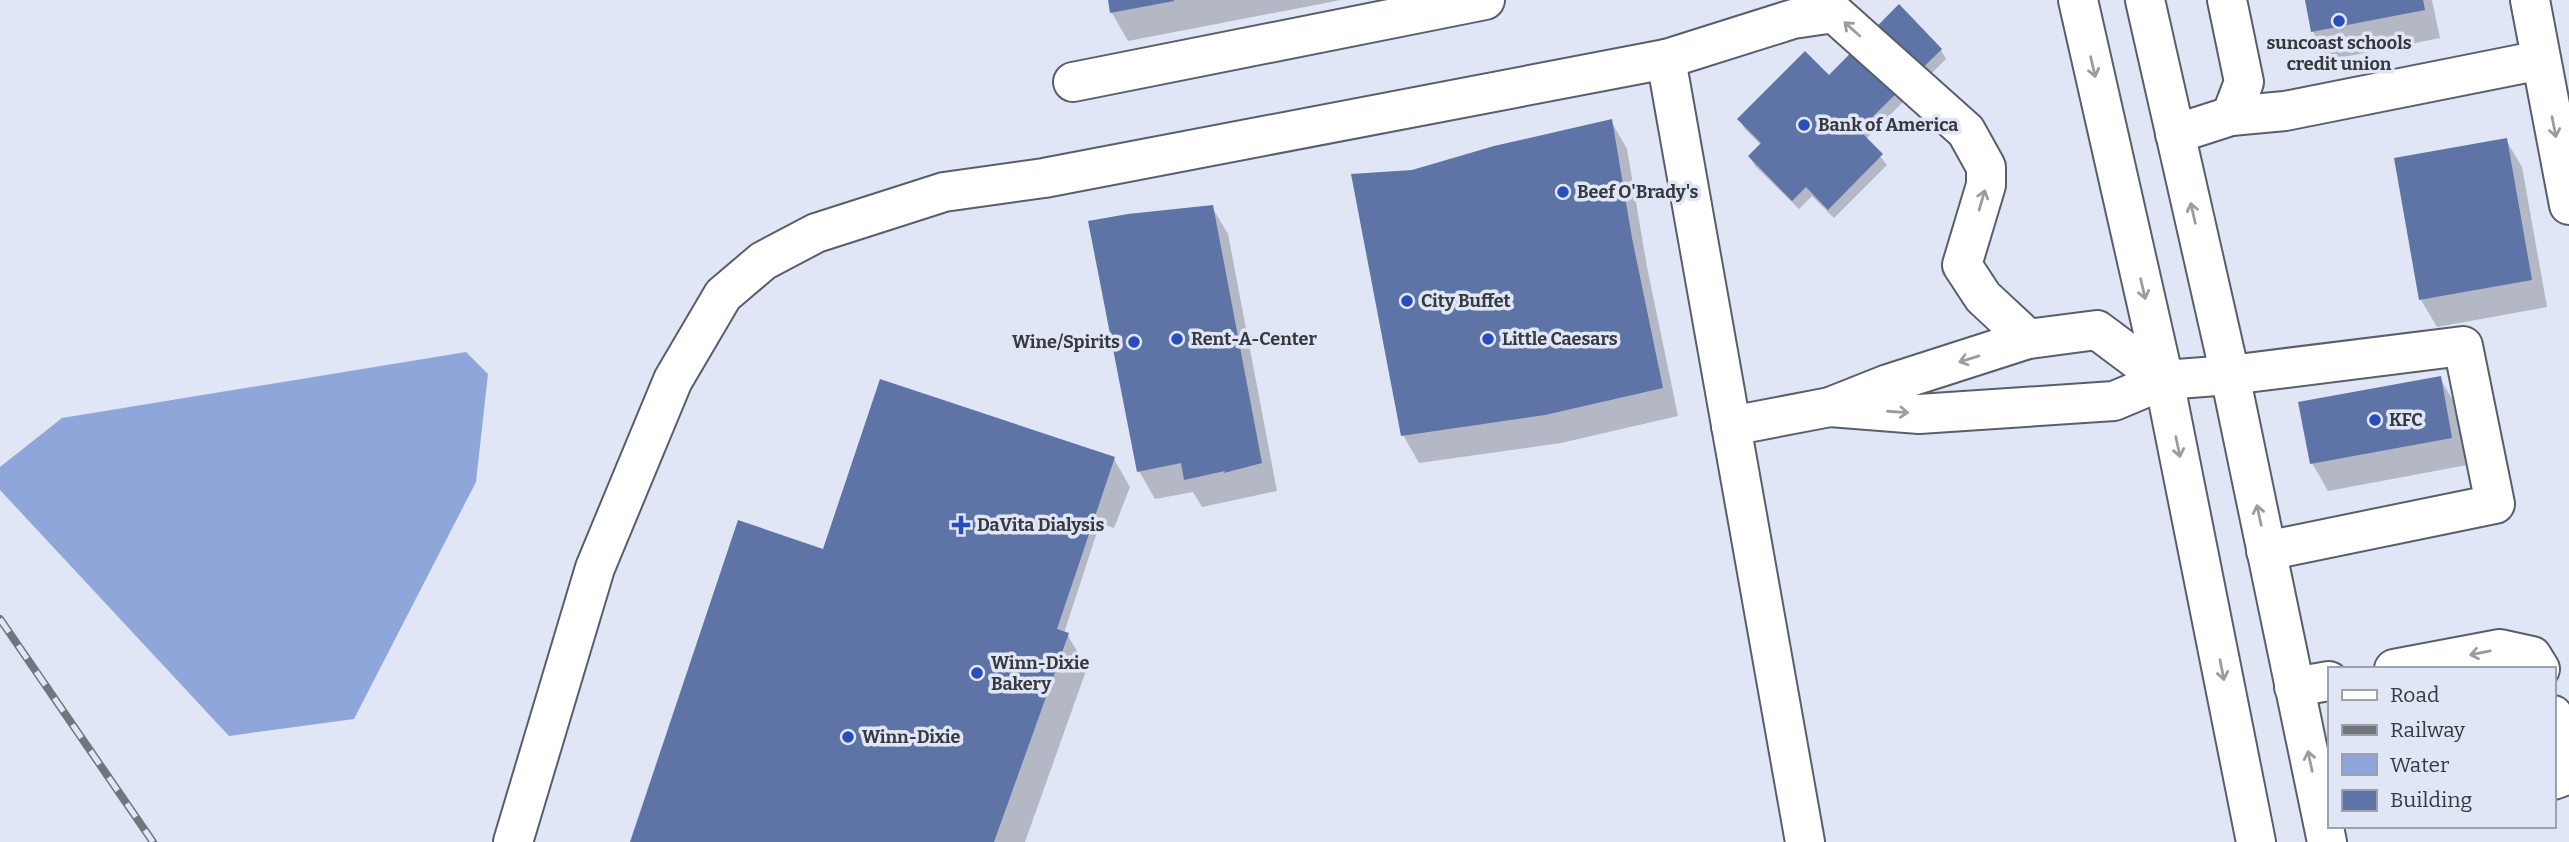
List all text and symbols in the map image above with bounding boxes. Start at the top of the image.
marker: suncoast schools credit union [2331,13,2347,29]
one-way arrow [1843,21,1861,37]
place label: suncoast schools credit union [2266,32,2412,75]
one-way arrow [2087,55,2100,78]
place label: Bank of America [1818,114,1958,136]
one-way arrow [2548,115,2561,138]
marker: Bank of America [1796,117,1812,133]
place label: Beef O'Brady's [1577,181,1698,203]
marker: Beef O'Brady's [1555,184,1571,200]
one-way arrow [1976,189,1989,212]
one-way arrow [2186,202,2199,225]
one-way arrow [2137,277,2150,300]
place label: City Buffet [1421,290,1511,312]
marker: City Buffet [1399,293,1415,309]
place label: Rent-A-Center [1191,328,1317,350]
place label: Little Caesars [1502,328,1618,350]
place label: Wine/Spirits [1012,331,1120,353]
marker: Rent-A-Center [1169,331,1185,347]
marker: Little Caesars [1480,331,1496,347]
marker: Wine/Spirits [1126,334,1142,350]
one-way arrow [1958,353,1980,366]
one-way arrow [1887,406,1909,419]
place label: KFC [2389,409,2423,431]
marker: KFC [2367,412,2383,428]
one-way arrow [2171,435,2185,458]
one-way arrow [2251,504,2264,526]
place label: DaVita Dialysis [977,514,1105,536]
marker: DaVita Dialysis [951,515,971,535]
one-way arrow [2469,646,2492,660]
place label: Winn-Dixie Bakery [991,652,1090,695]
one-way arrow [2216,658,2229,681]
marker: Winn-Dixie Bakery [969,665,985,681]
legend [2328,667,2555,828]
text: Road [2390,682,2439,708]
text: Railway [2390,717,2466,743]
place label: Winn-Dixie [862,726,961,748]
marker: Winn-Dixie [840,729,856,745]
one-way arrow [2302,750,2316,773]
text: Water [2390,752,2449,778]
text: Building [2390,787,2473,813]

